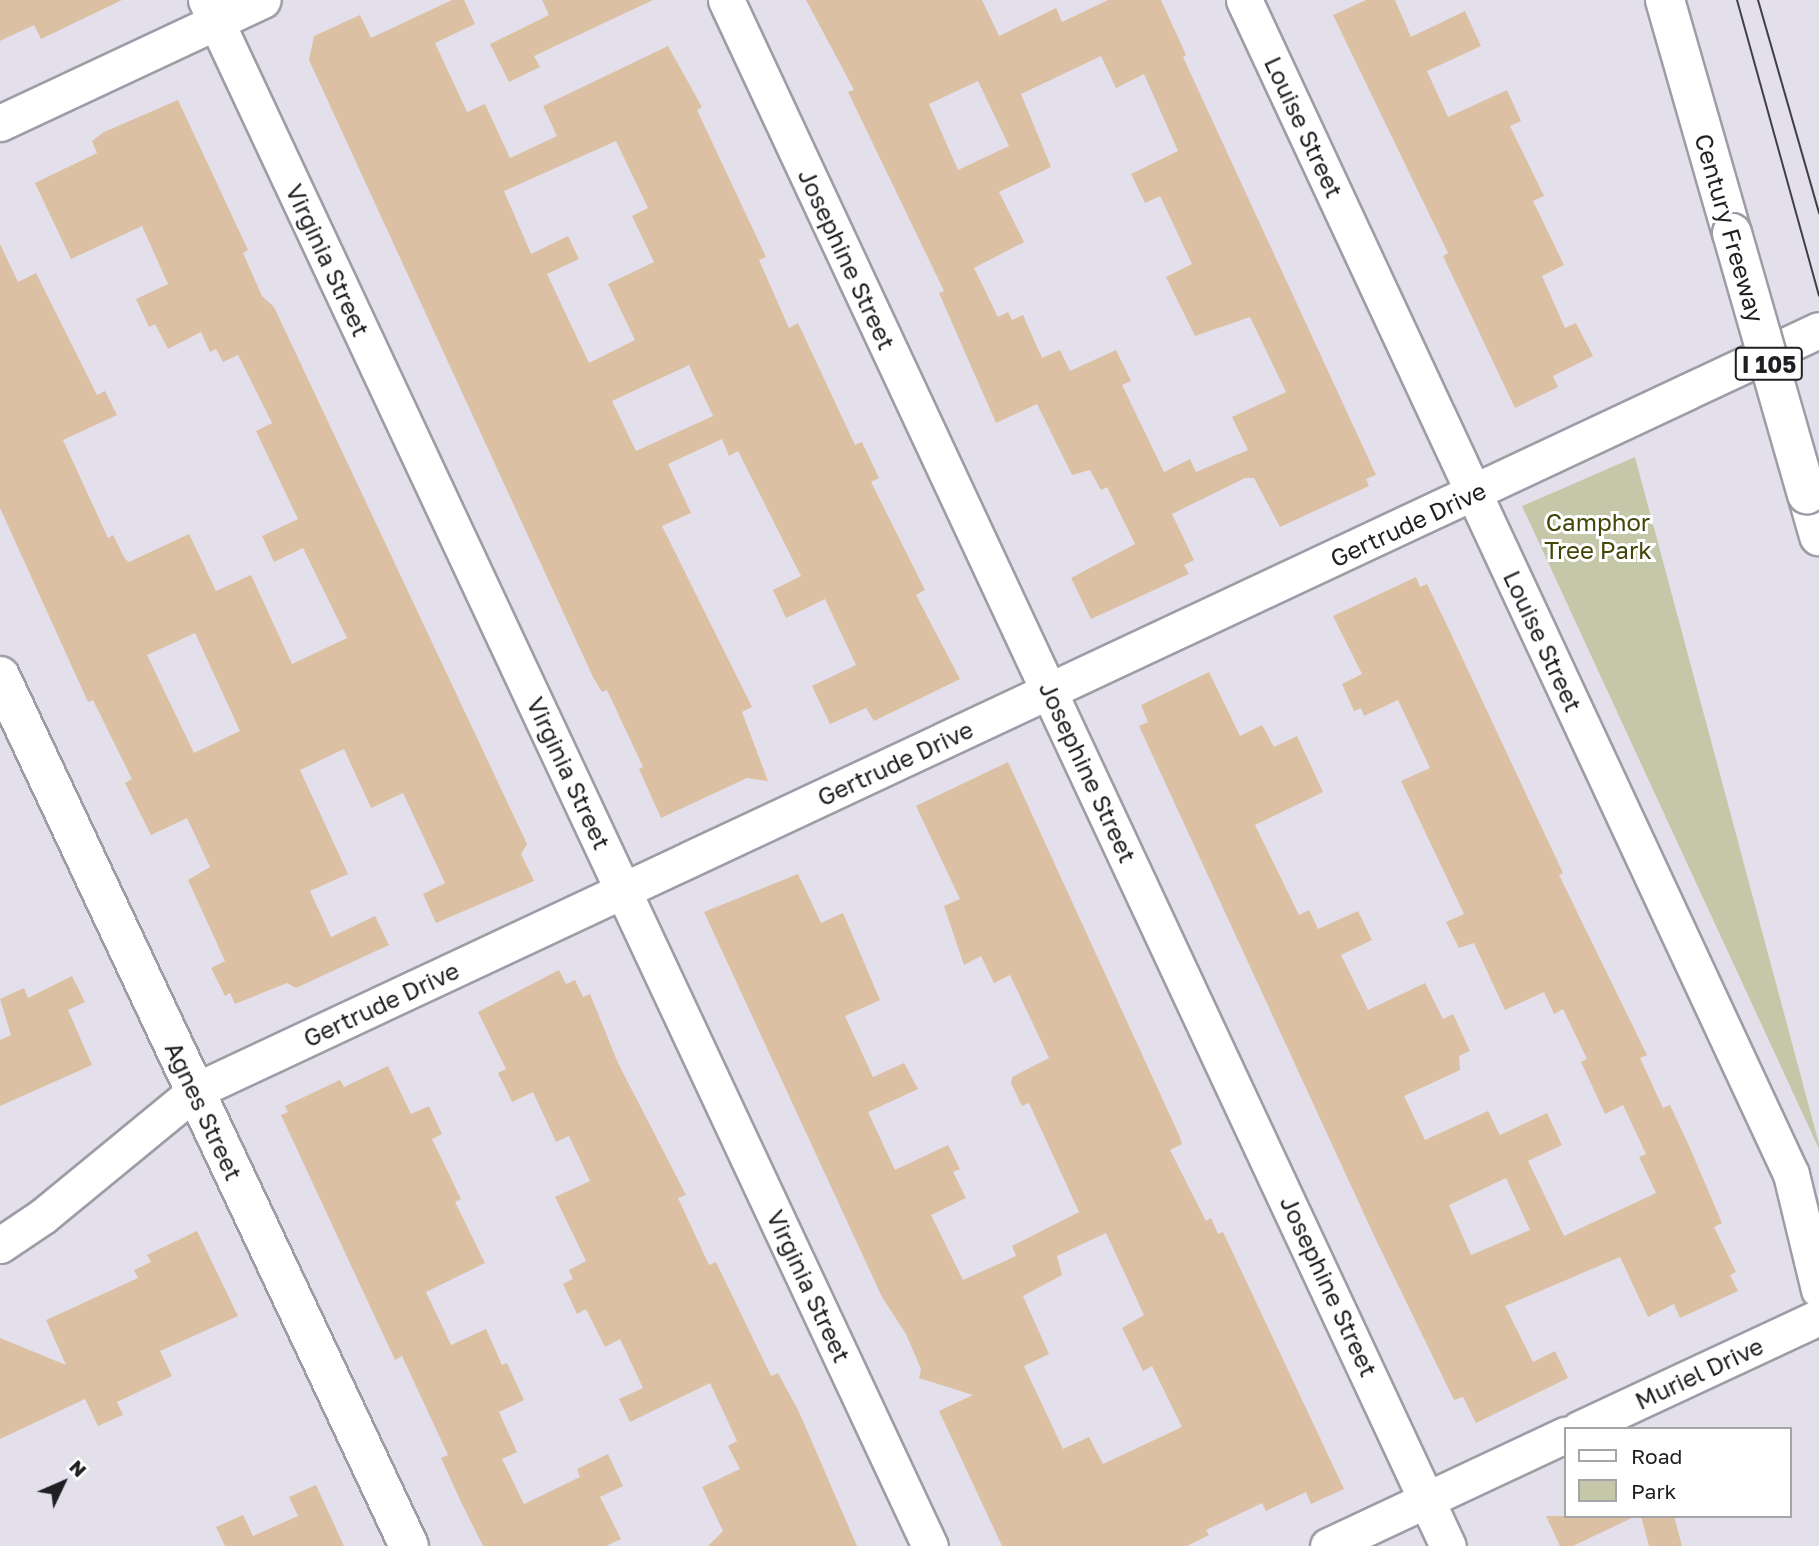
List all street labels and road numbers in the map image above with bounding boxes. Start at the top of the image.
street label: Louise Street [1259,52,1349,202]
street label: Century Freeway [1689,130,1771,326]
street label: Josephine Street [793,164,901,354]
street label: Virginia Street [280,179,376,341]
road number: I 105 [1734,344,1804,384]
street label: Gertrude Drive [1326,475,1490,573]
street label: Louise Street [1498,566,1588,716]
street label: Josephine Street [1034,677,1142,867]
street label: Virginia Street [521,692,617,854]
street label: Gertrude Drive [813,714,977,812]
street label: Gertrude Drive [299,955,463,1053]
street label: Agnes Street [159,1037,249,1185]
street label: Josephine Street [1275,1191,1383,1381]
street label: Virginia Street [761,1205,857,1367]
street label: Muriel Drive [1630,1331,1768,1415]

